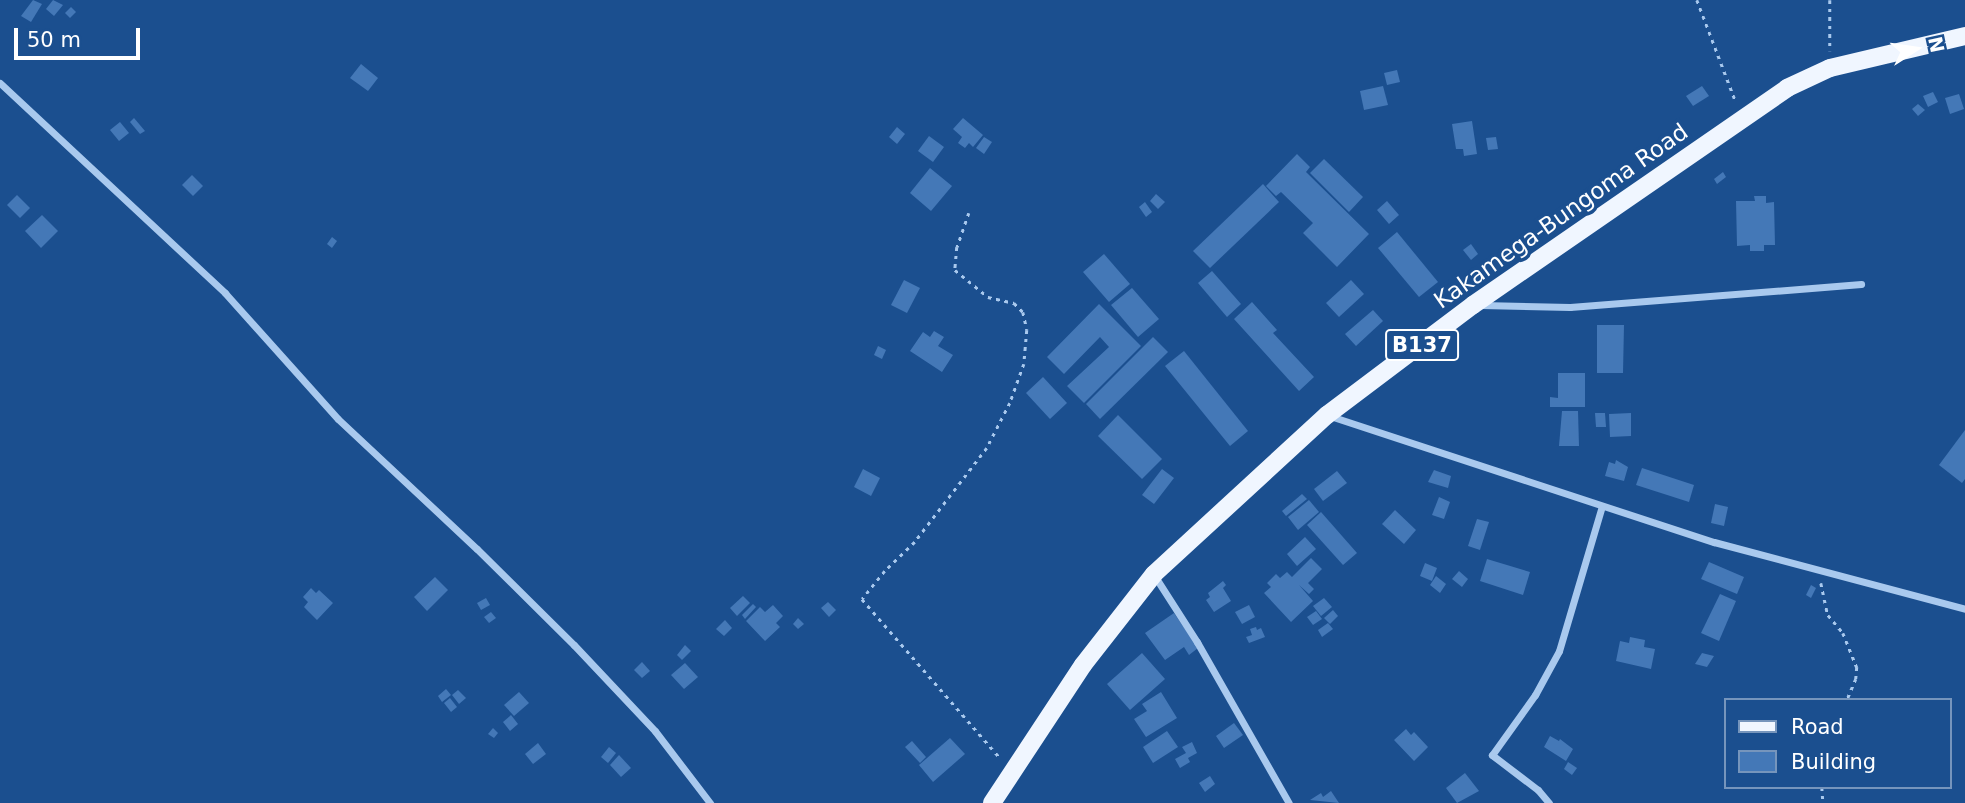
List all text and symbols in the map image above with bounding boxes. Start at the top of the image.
scale bar [18,14,144,58]
north arrow [1881,14,1951,84]
text: 50 m [27,28,81,52]
text: N [1924,35,1949,55]
street label: Kakamega-Bungoma Road [1429,118,1693,314]
road number: B137 [1384,328,1460,362]
legend [1724,698,1951,789]
text: Road [1791,715,1844,739]
text: Building [1791,750,1876,774]

